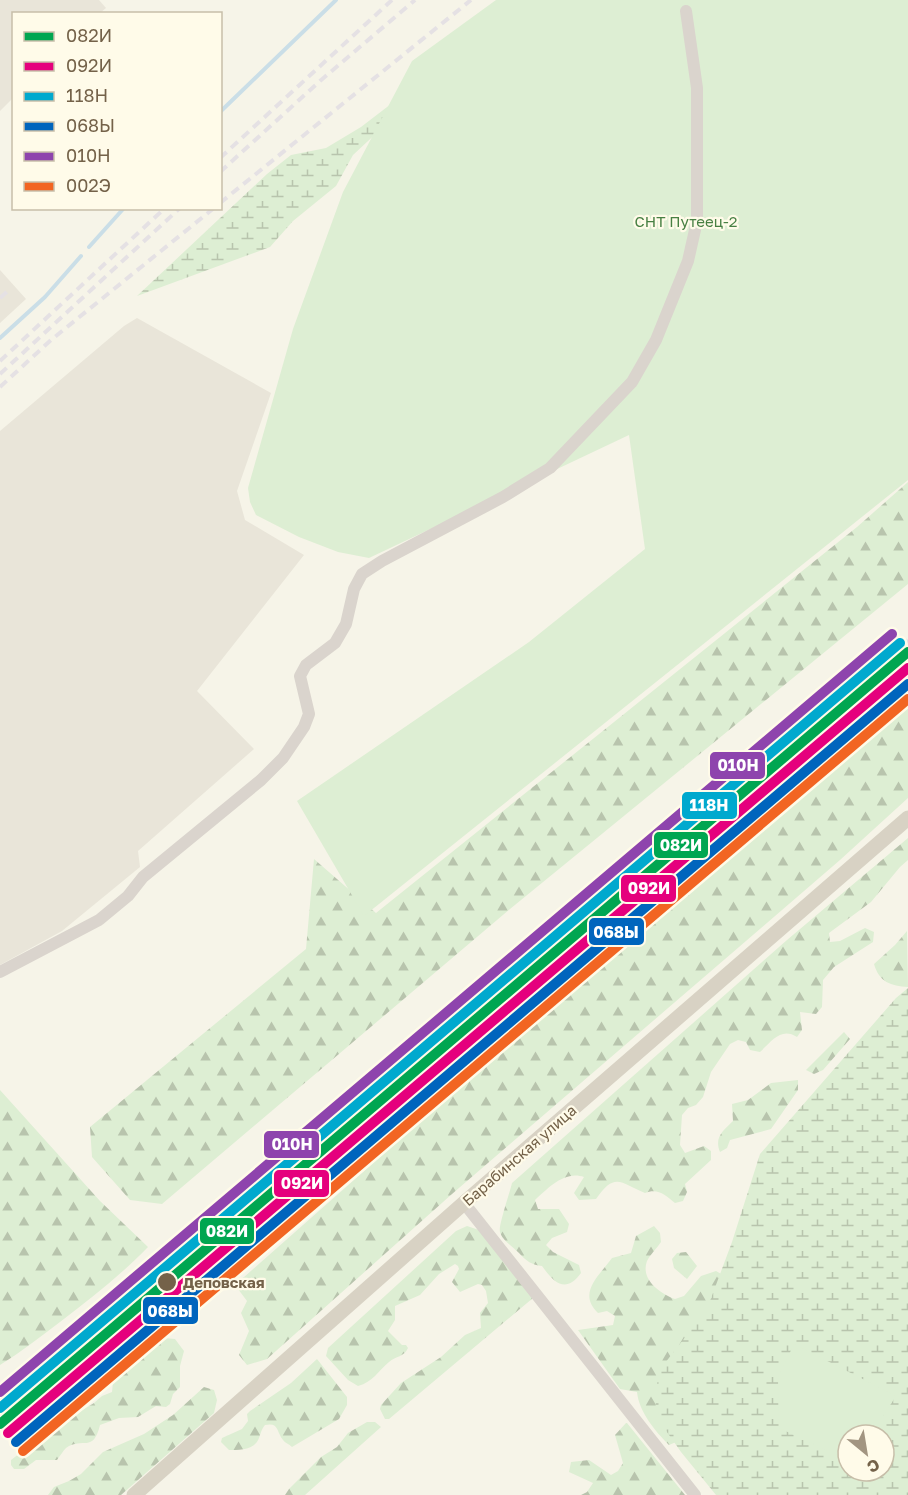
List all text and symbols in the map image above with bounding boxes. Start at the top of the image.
legend [12,12,222,210]
text: 082И [66,24,112,46]
text: 092И [66,54,112,76]
text: 118Н [66,84,108,106]
text: 068Ы [66,114,115,136]
text: 010Н [66,144,111,166]
text: 002Э [66,174,111,196]
park label: СНТ Путеец-2 [635,212,737,230]
line badge: 010Н [709,751,766,780]
text: 010Н [717,755,759,775]
line badge: 118Н [681,791,738,820]
text: 118Н [690,795,728,815]
line badge: 082И [653,831,709,859]
text: 082И [660,835,702,855]
line badge: 092И [620,874,677,903]
text: 092И [628,878,670,898]
line badge: 068Ы [588,917,645,946]
text: 068Ы [593,922,639,942]
street label: Барабинская улица [458,1101,580,1209]
line badge: 010Н [263,1130,320,1159]
text: 010Н [271,1134,313,1154]
line badge: 092И [273,1169,330,1198]
text: 092И [281,1173,323,1193]
line badge: 082И [199,1217,255,1245]
text: 082И [206,1221,248,1241]
marker: Деповская [156,1271,178,1293]
place label: Деповская [183,1273,265,1291]
line badge: 068Ы [142,1296,199,1325]
text: 068Ы [147,1301,193,1321]
north arrow [836,1423,896,1483]
text: С [864,1454,883,1477]

